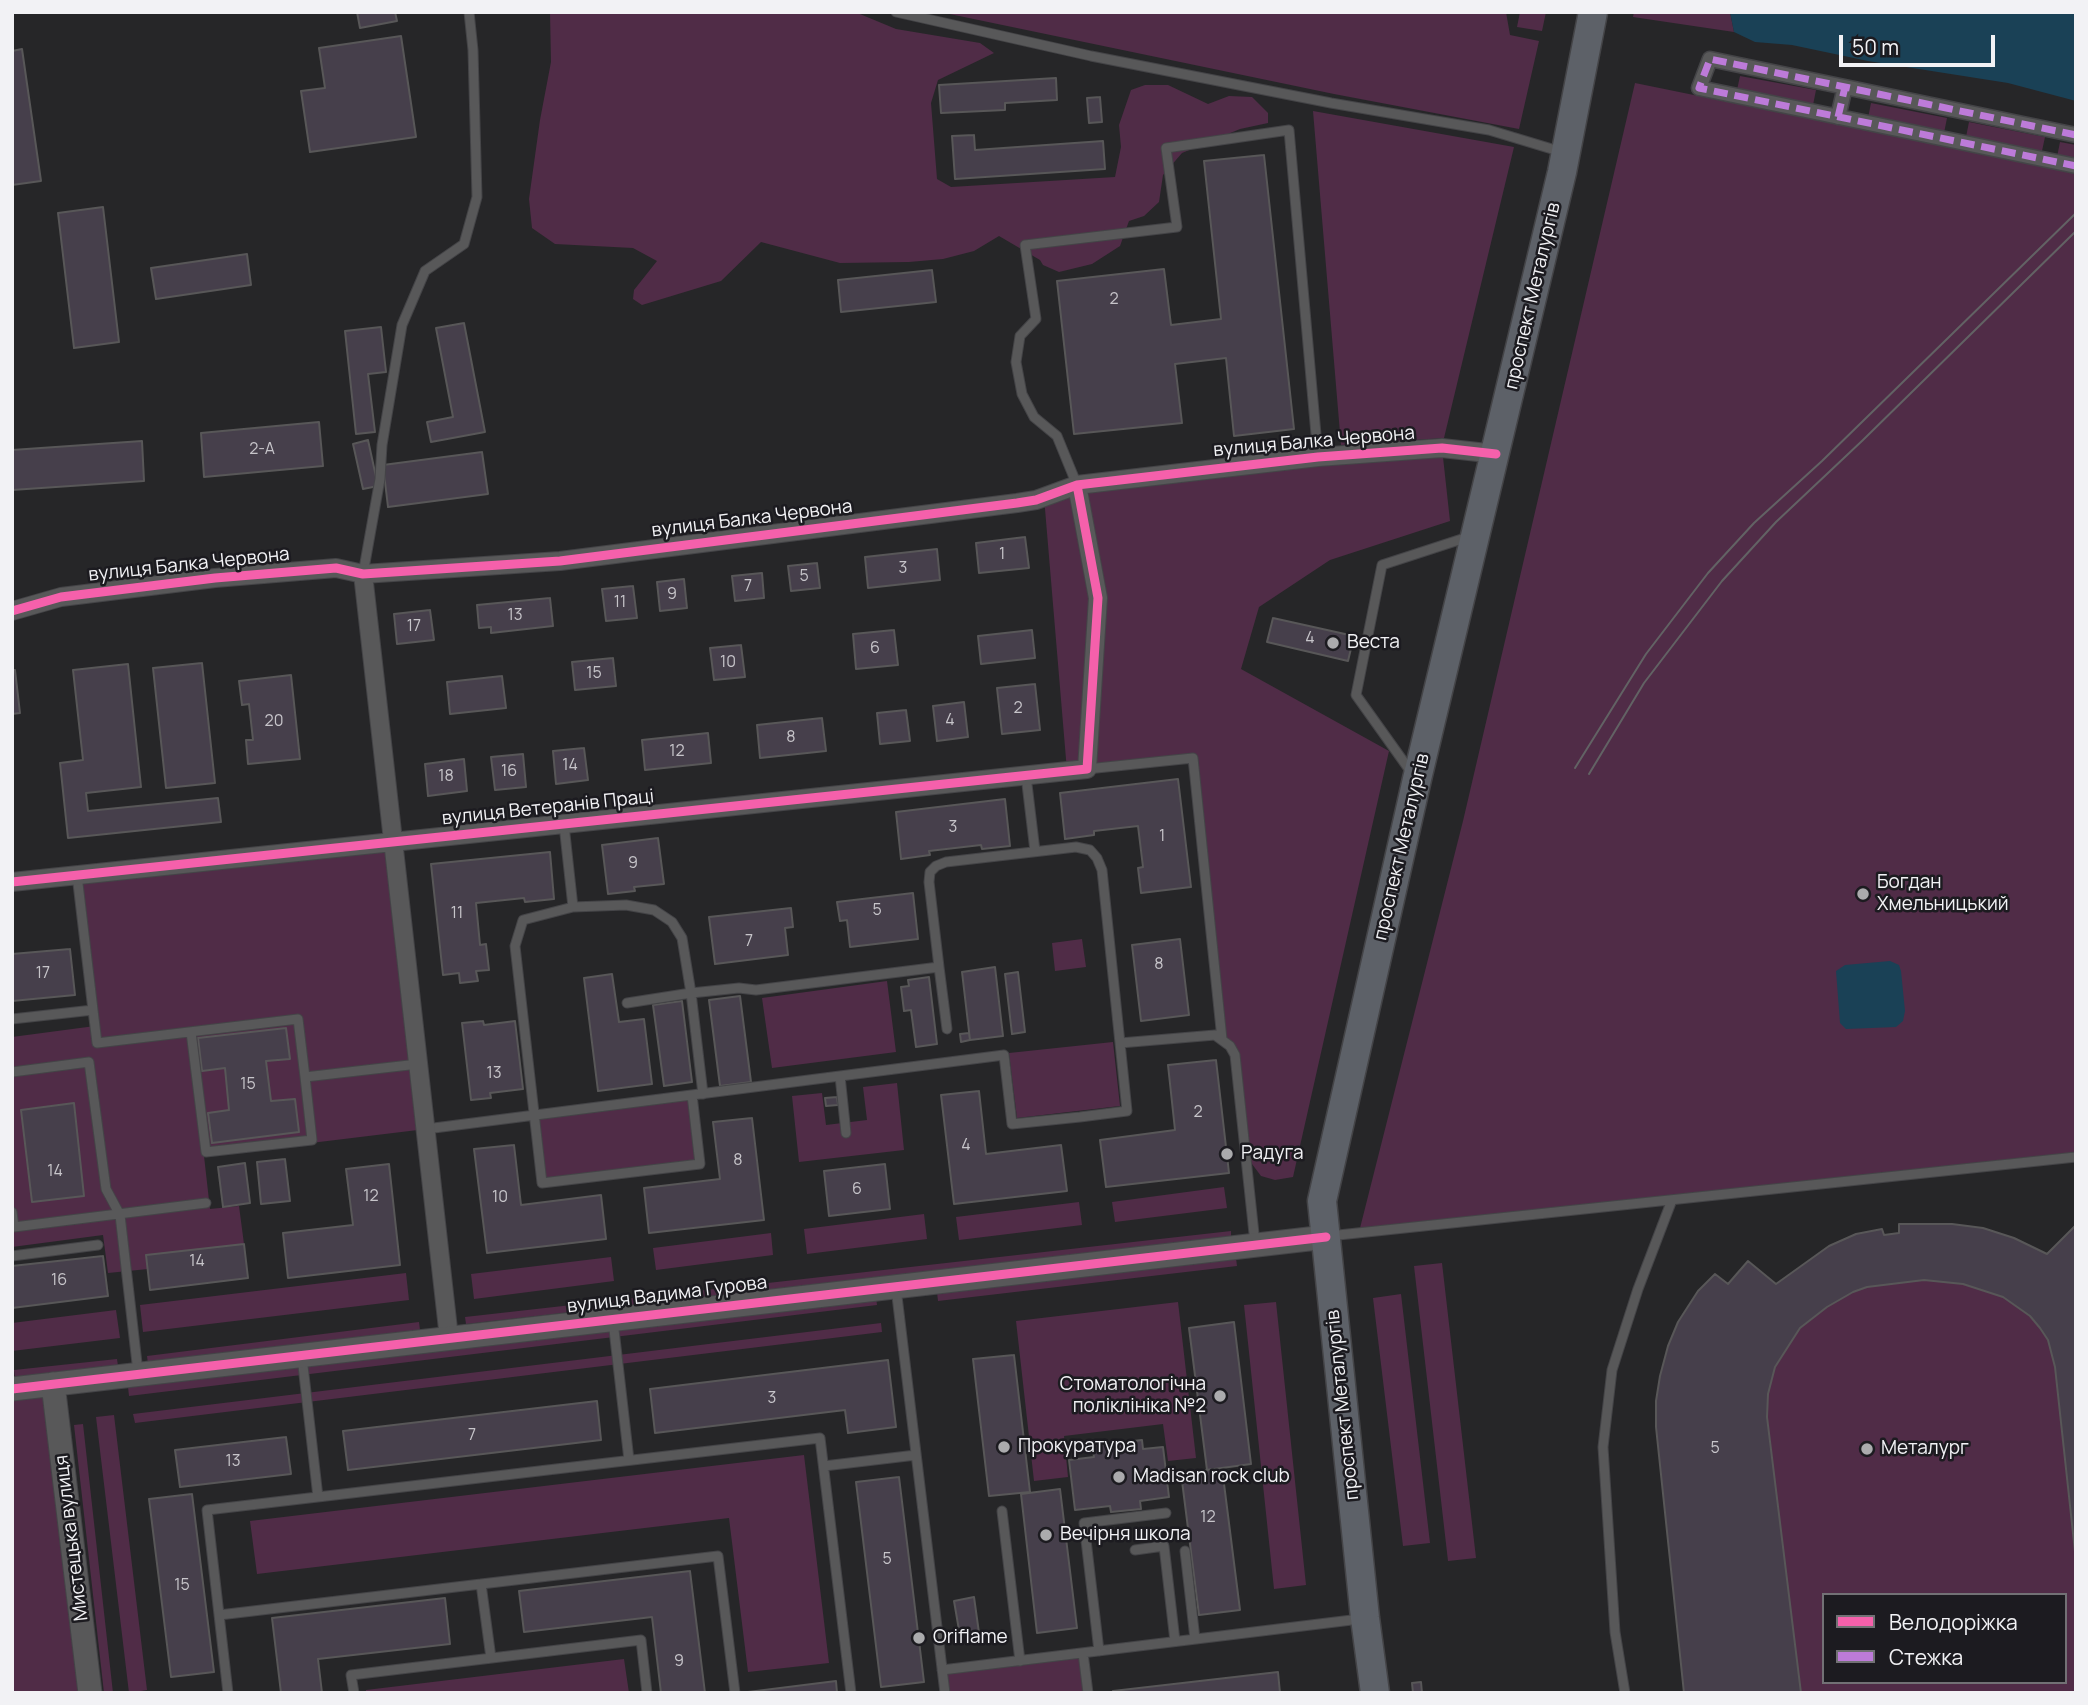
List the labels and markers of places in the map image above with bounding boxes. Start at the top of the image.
place label: Веста [1347,632,1400,654]
marker: Веста [1325,635,1341,651]
place label: Богдан Хмельницький [1877,872,2009,916]
marker: Богдан Хмельницький [1855,886,1871,902]
place label: Радуга [1241,1143,1303,1165]
marker: Радуга [1219,1146,1235,1162]
place label: Стоматологічна поліклініка №2 [1060,1374,1206,1418]
marker: Стоматологічна поліклініка №2 [1212,1388,1228,1404]
place label: Прокуратура [1018,1436,1136,1458]
place label: Металург [1881,1438,1969,1460]
marker: Прокуратура [996,1439,1012,1455]
marker: Металург [1859,1441,1875,1457]
place label: Madisan rock club [1133,1466,1290,1488]
marker: Madisan rock club [1111,1469,1127,1485]
place label: Вечірня школа [1060,1524,1191,1546]
marker: Вечірня школа [1038,1527,1054,1543]
place label: Oriflame [933,1627,1008,1649]
marker: Oriflame [911,1630,927,1646]

